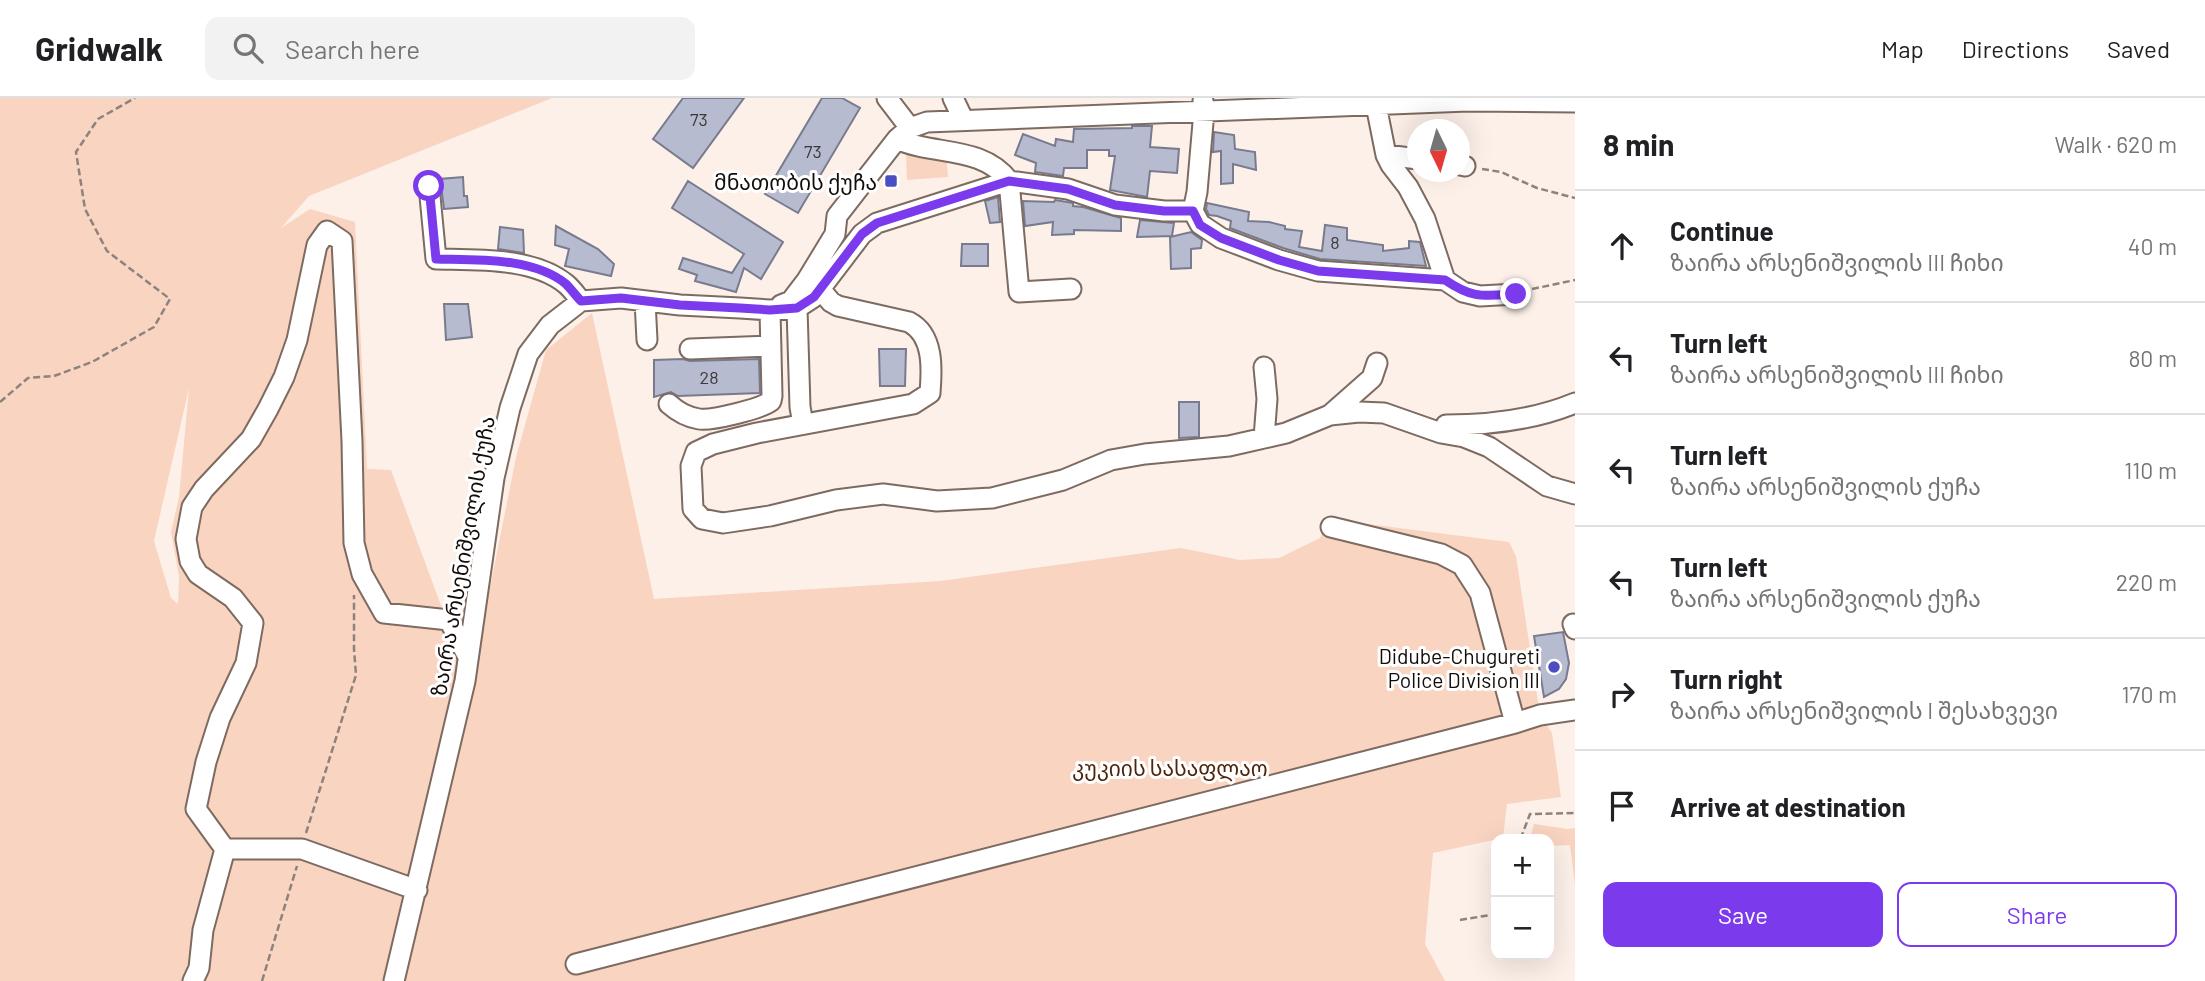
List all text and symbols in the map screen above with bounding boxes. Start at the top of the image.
search box [205,17,695,80]
text: Gridwalk [35,28,163,68]
icon: search [229,29,267,67]
text: Search here [285,33,420,64]
text: Map [1881,34,1924,63]
text: Directions [1962,34,2069,63]
text: Saved [2107,34,2170,63]
house number: 73 [690,108,708,130]
north arrow [1407,119,1470,182]
text: 8 min [1603,126,1674,162]
text: Walk · 620 m [2055,130,2177,158]
house number: 73 [804,140,822,162]
place label: მნათობის ქუჩა [714,169,877,195]
route start [413,170,444,201]
marker: მნათობის ქუჩა [883,173,899,189]
text: Continue [1670,215,1774,246]
icon: ahead [1603,227,1641,265]
house number: 8 [1330,231,1340,253]
text: 40 m [2128,232,2177,260]
text: ზაირა არსენიშვილის III ჩიხი [1670,248,2004,276]
route end [1500,278,1531,309]
text: Turn left [1670,327,1768,358]
icon: left [1603,339,1641,377]
text: 80 m [2128,344,2177,372]
text: ზაირა არსენიშვილის III ჩიხი [1670,360,2004,388]
house number: 28 [699,366,719,388]
street label: ზაირა არსენიშვილის ქუჩა [425,414,501,698]
text: Turn left [1670,439,1768,470]
icon: left [1603,451,1641,489]
text: 110 m [2124,456,2177,484]
text: ზაირა არსენიშვილის ქუჩა [1670,472,1981,500]
text: Turn left [1670,551,1768,582]
icon: left [1603,563,1641,601]
text: 220 m [2116,568,2177,596]
text: ზაირა არსენიშვილის ქუჩა [1670,584,1981,612]
place label: Didube-Chugureti Police Division III [1379,643,1540,692]
marker: Didube-Chugureti Police Division III [1546,659,1562,675]
text: Turn right [1670,663,1783,694]
icon: right [1603,675,1641,713]
text: 170 m [2121,680,2177,708]
text: ზაირა არსენიშვილის I შესახვევი [1670,696,2058,724]
park label: კუკიის სასაფლაო [1072,755,1268,782]
icon: arrive [1603,787,1641,825]
text: Arrive at destination [1670,791,1906,822]
map controls [1491,834,1554,960]
button: + [1491,834,1554,897]
button: Save [1603,882,1883,947]
button: Share [1897,882,2177,947]
button: − [1491,897,1554,960]

